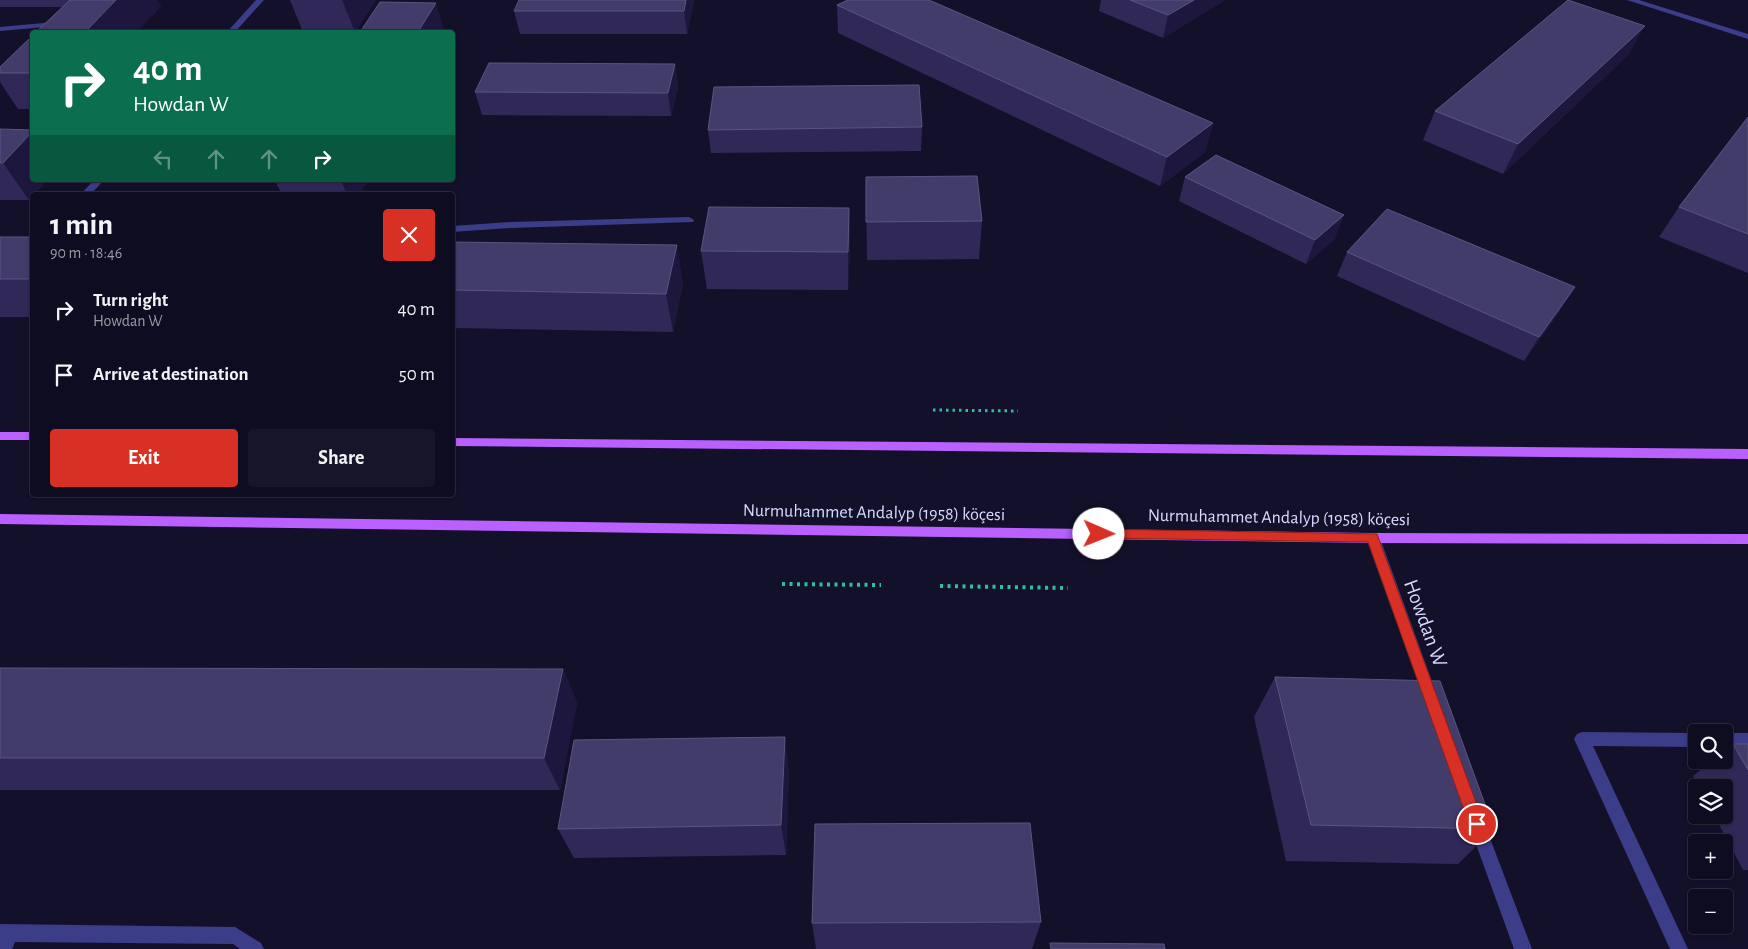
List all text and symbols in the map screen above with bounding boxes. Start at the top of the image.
icon: right [50,50,115,115]
text: 40 m [133,52,202,87]
text: Howdan W [133,93,229,115]
icon: left [149,145,177,173]
icon: ahead [202,145,230,173]
icon: ahead [255,145,283,173]
icon: right [308,145,336,173]
button: close [383,209,435,261]
text: 1 min [50,210,113,240]
text: 90 m · 18:46 [50,245,122,261]
text: Turn right [93,291,168,310]
icon: right [50,296,78,324]
text: 40 m [397,300,435,319]
text: Howdan W [93,313,163,329]
icon: arrive [50,361,78,389]
text: Arrive at destination [93,365,249,384]
text: 50 m [399,365,435,384]
button: Exit [50,429,238,487]
button: Share [248,429,435,487]
street label: Nurmuhammet Andalyp (1958) köçesi [743,502,1005,524]
position arrow [1072,507,1124,559]
street label: Nurmuhammet Andalyp (1958) köçesi [1148,507,1410,529]
street label: Howdan W [1400,577,1451,670]
map controls [1688,724,1733,934]
button: search [1688,724,1733,769]
button: layers [1688,779,1733,824]
pin [1456,803,1498,845]
icon: arrive [1463,810,1491,838]
button: + [1688,834,1733,879]
button: − [1688,889,1733,934]

